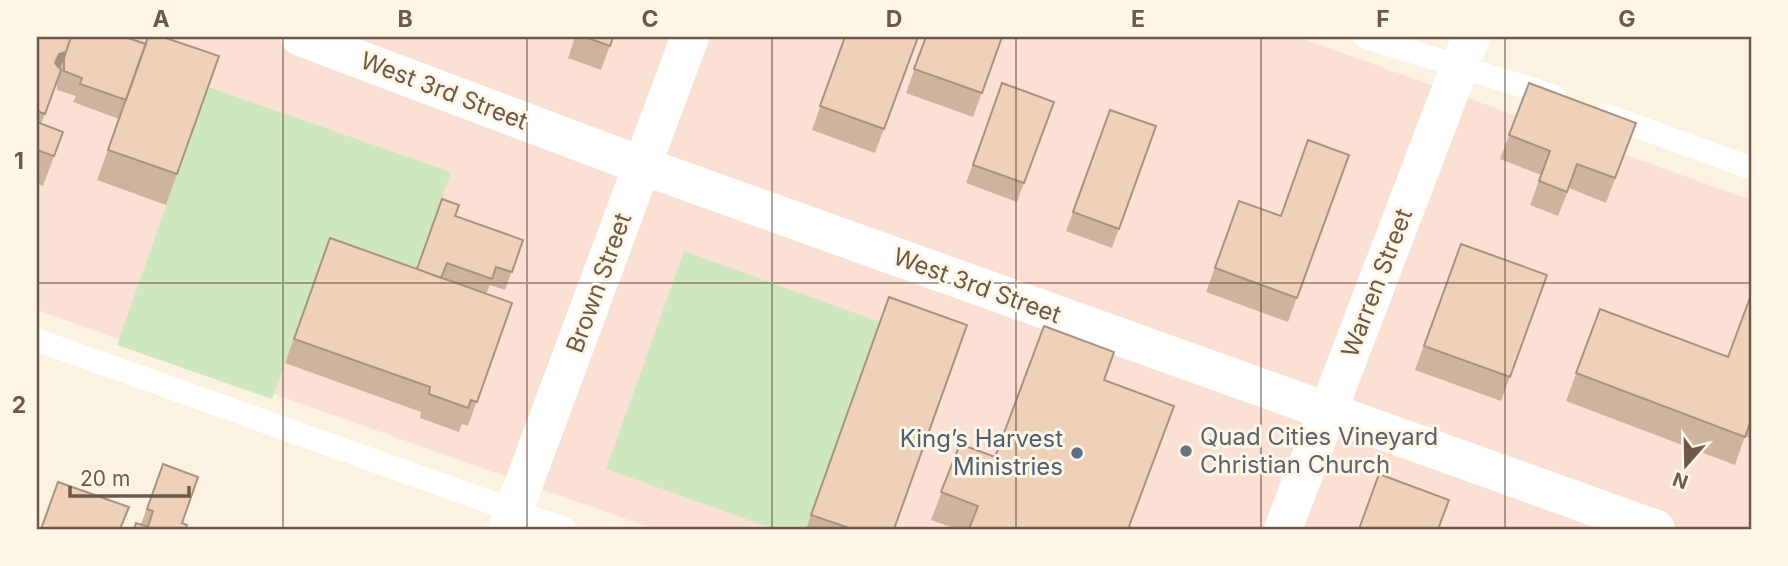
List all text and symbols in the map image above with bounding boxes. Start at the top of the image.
text: A [152,5,170,33]
text: B [397,5,413,33]
text: C [641,5,659,33]
text: D [886,5,902,33]
text: E [1131,5,1145,33]
text: F [1376,5,1390,33]
text: G [1618,5,1636,33]
street label: West 3rd Street [357,45,532,136]
text: 1 [14,147,24,175]
street label: Warren Street [1335,204,1418,361]
street label: Brown Street [560,209,637,357]
street label: West 3rd Street [889,242,1065,329]
text: 2 [12,391,26,419]
place label: Quad Cities Vineyard Christian Church [1200,422,1438,479]
place label: King’s Harvest Ministries [900,424,1063,481]
north arrow [1652,430,1722,500]
marker: Quad Cities Vineyard Christian Church [1178,443,1194,459]
marker: King’s Harvest Ministries [1069,445,1085,461]
scale bar [70,454,189,498]
text: 20 m [80,466,130,491]
text: N [1670,467,1691,494]

